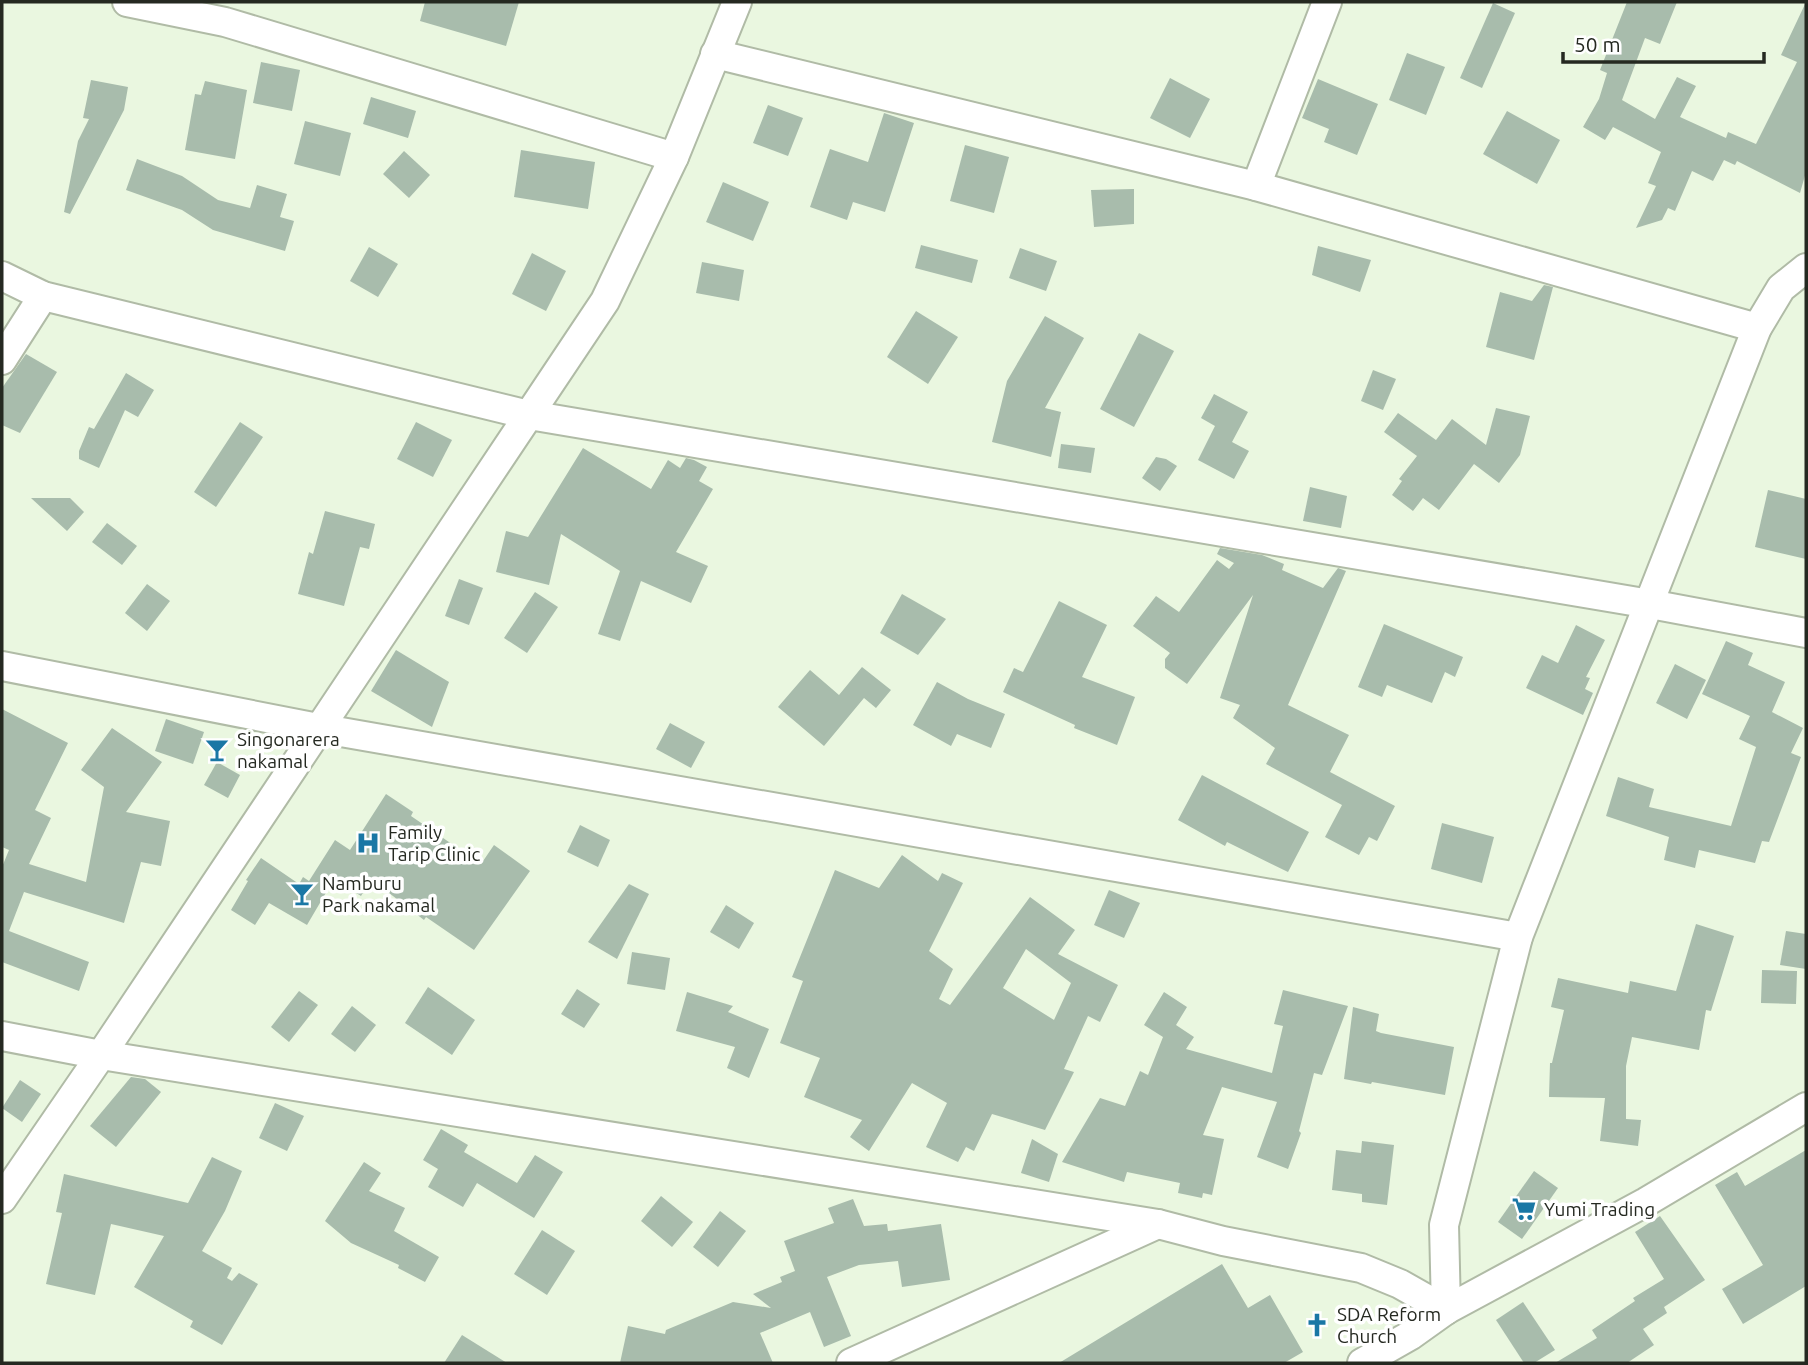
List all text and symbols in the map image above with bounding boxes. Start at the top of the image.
scale bar [1563,21,1764,65]
text: 50 m [1574,32,1621,56]
place label: Singonarera nakamal [237,728,340,772]
bar icon: Singonarera nakamal [203,736,231,764]
place label: Family Tarip Clinic [388,821,481,865]
hospital icon: Family Tarip Clinic [354,829,382,857]
place label: Namburu Park nakamal [322,872,435,916]
bar icon: Namburu Park nakamal [288,880,316,908]
supermarket icon: Yumi Trading [1510,1195,1538,1223]
place label: Yumi Trading [1544,1198,1655,1220]
place label: SDA Reform Church [1337,1303,1441,1347]
church icon: SDA Reform Church [1303,1311,1331,1339]

